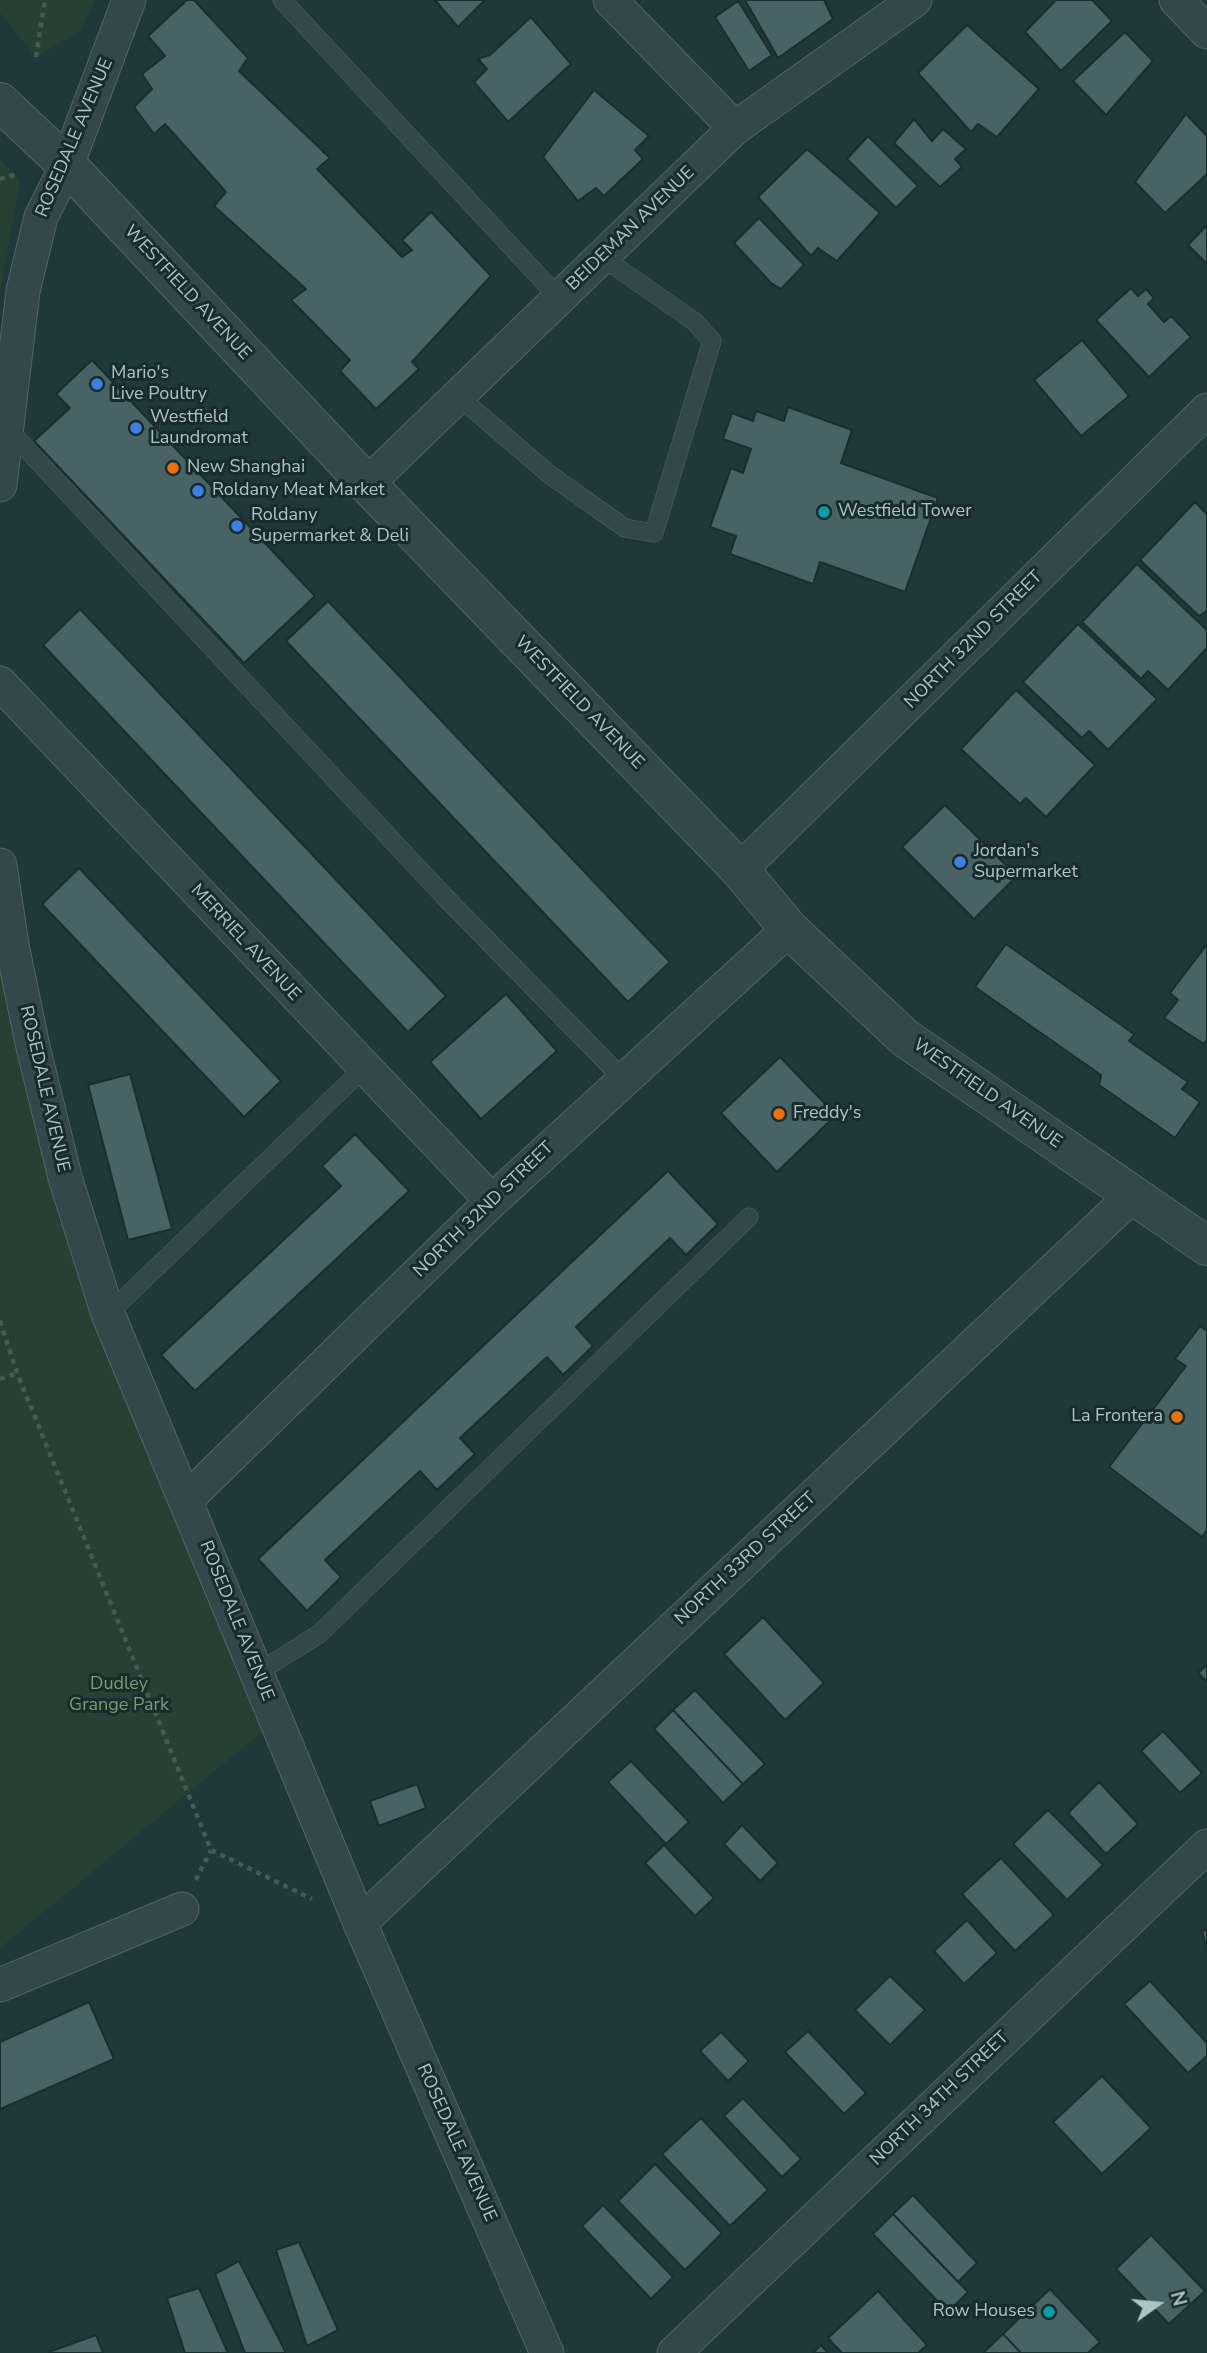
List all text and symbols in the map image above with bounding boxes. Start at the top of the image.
street label: ROSEDALE AVENUE [32,55,118,221]
street label: BEIDEMAN AVENUE [563,162,699,296]
street label: WESTFIELD AVENUE [119,221,255,365]
place label: Mario's Live Poultry [111,363,207,406]
marker: Mario's Live Poultry [89,376,105,392]
place label: Westfield Laundromat [150,407,248,450]
marker: Westfield Laundromat [128,420,144,436]
place label: New Shanghai [187,457,305,479]
marker: New Shanghai [165,460,181,476]
place label: Roldany Meat Market [212,480,385,502]
marker: Roldany Meat Market [190,483,206,499]
place label: Westfield Tower [838,501,972,523]
marker: Westfield Tower [816,504,832,520]
place label: Roldany Supermarket & Deli [251,505,409,548]
marker: Roldany Supermarket & Deli [229,518,245,534]
street label: NORTH 32ND STREET [901,567,1047,713]
street label: WESTFIELD AVENUE [510,632,648,774]
place label: Jordan's Supermarket [974,841,1078,884]
marker: Jordan's Supermarket [952,854,968,870]
street label: MERRIEL AVENUE [185,880,305,1006]
street label: ROSEDALE AVENUE [14,1004,74,1174]
street label: WESTFIELD AVENUE [909,1035,1065,1153]
place label: Freddy's [793,1103,861,1125]
marker: Freddy's [771,1106,787,1122]
street label: NORTH 32ND STREET [410,1138,558,1282]
place label: La Frontera [1071,1406,1163,1428]
marker: La Frontera [1169,1409,1185,1425]
street label: NORTH 33RD STREET [671,1488,821,1630]
street label: ROSEDALE AVENUE [194,1538,278,1704]
park label: Dudley Grange Park [69,1674,169,1716]
street label: NORTH 34TH STREET [866,2027,1014,2171]
street label: ROSEDALE AVENUE [411,2061,501,2225]
north arrow [1123,2269,1193,2339]
text: N [1164,2288,1193,2309]
place label: Row Houses [933,2301,1035,2323]
marker: Row Houses [1041,2304,1057,2320]

